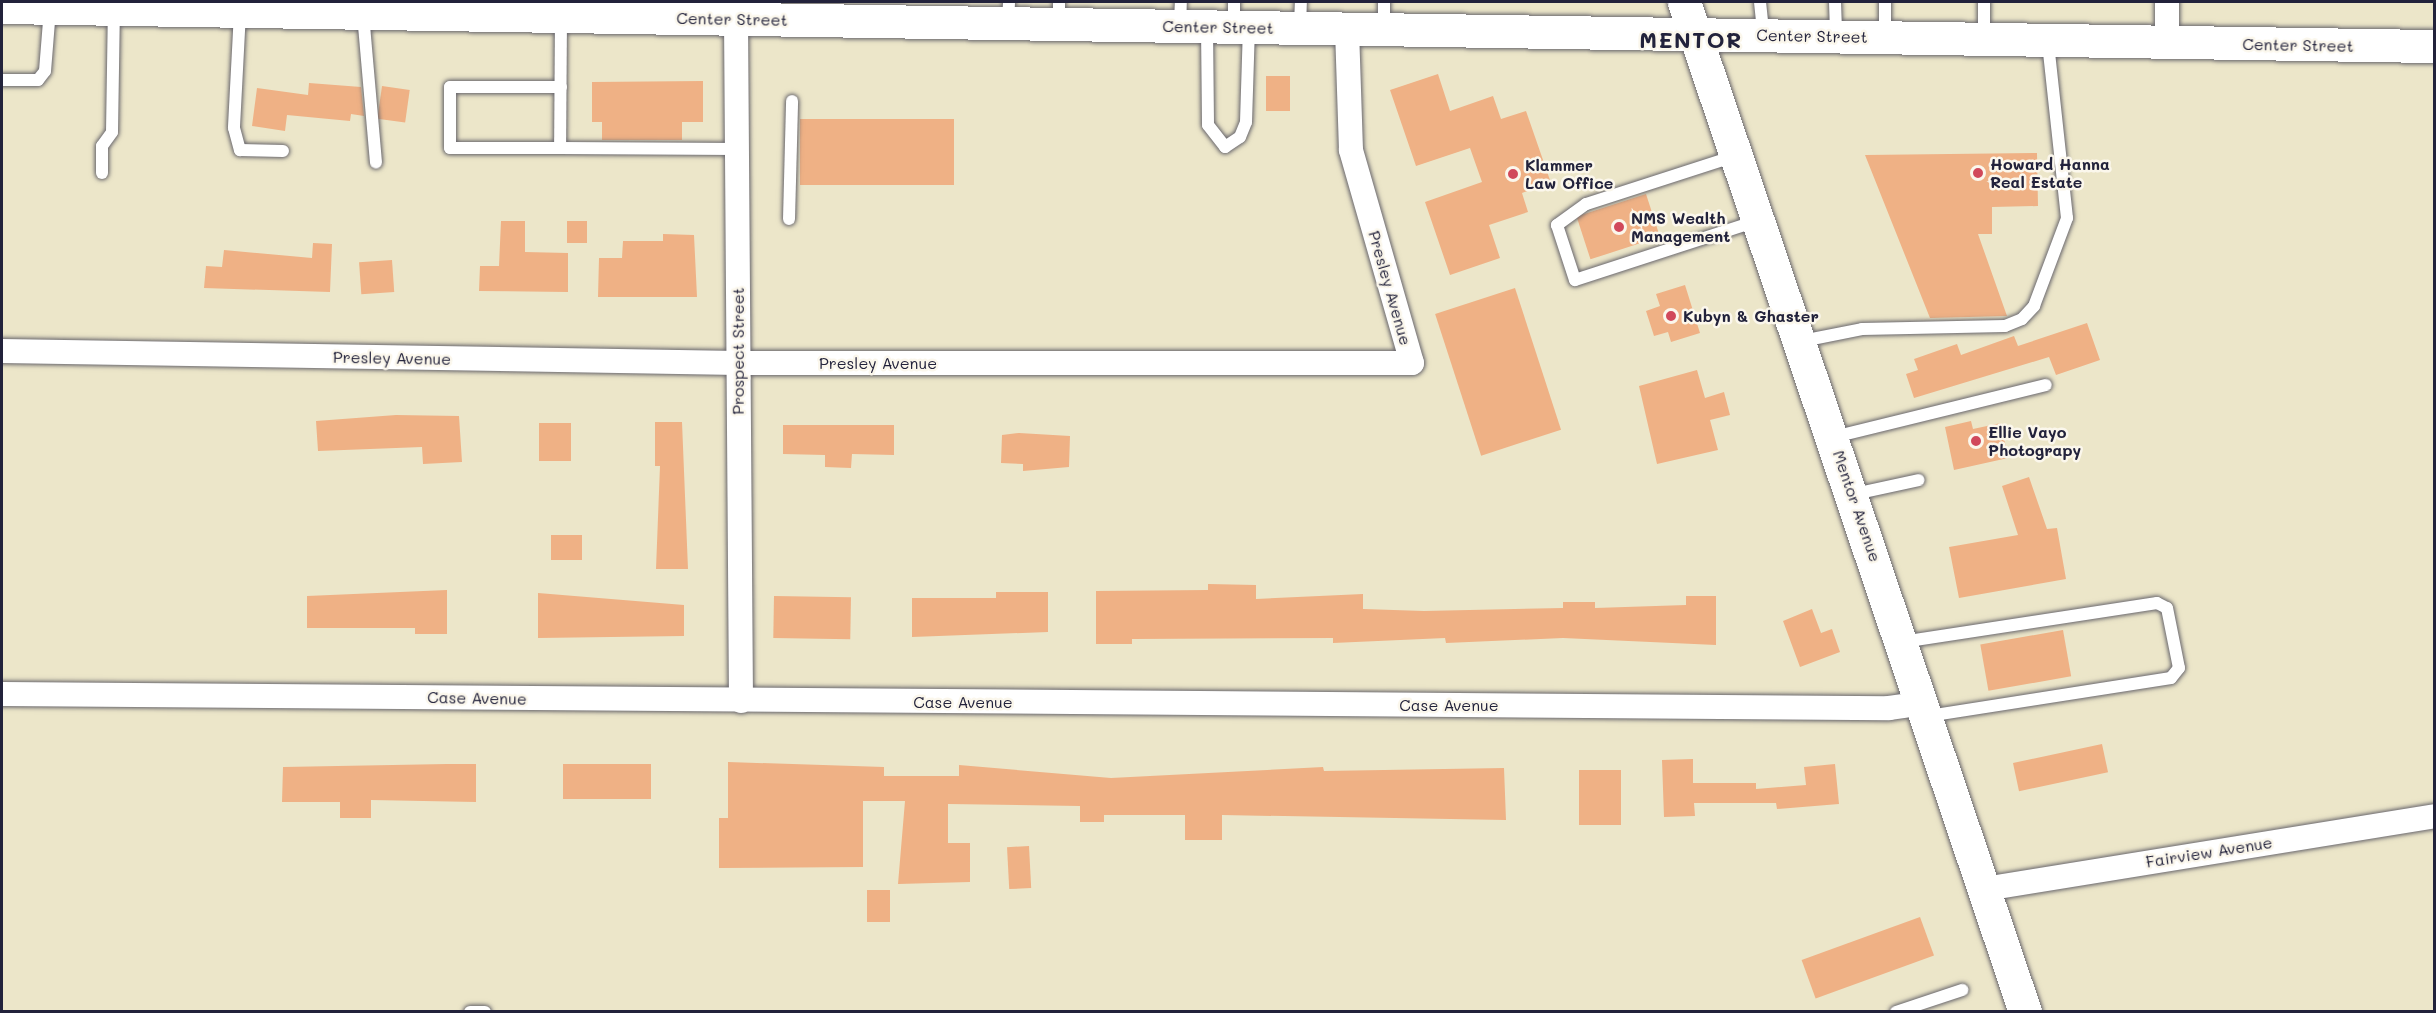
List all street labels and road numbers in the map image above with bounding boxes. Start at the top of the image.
street label: Center Street [676,8,788,30]
street label: Center Street [1162,16,1274,38]
street label: Center Street [1756,25,1868,47]
street label: Center Street [2242,34,2354,56]
street label: Presley Avenue [1364,229,1416,347]
street label: Prospect Street [728,287,748,415]
street label: Presley Avenue [333,347,451,369]
street label: Presley Avenue [819,353,937,373]
street label: Mentor Avenue [1829,448,1885,564]
street label: Case Avenue [427,688,527,708]
street label: Case Avenue [913,692,1013,712]
street label: Case Avenue [1399,695,1499,715]
street label: Fairview Avenue [2144,833,2274,871]

